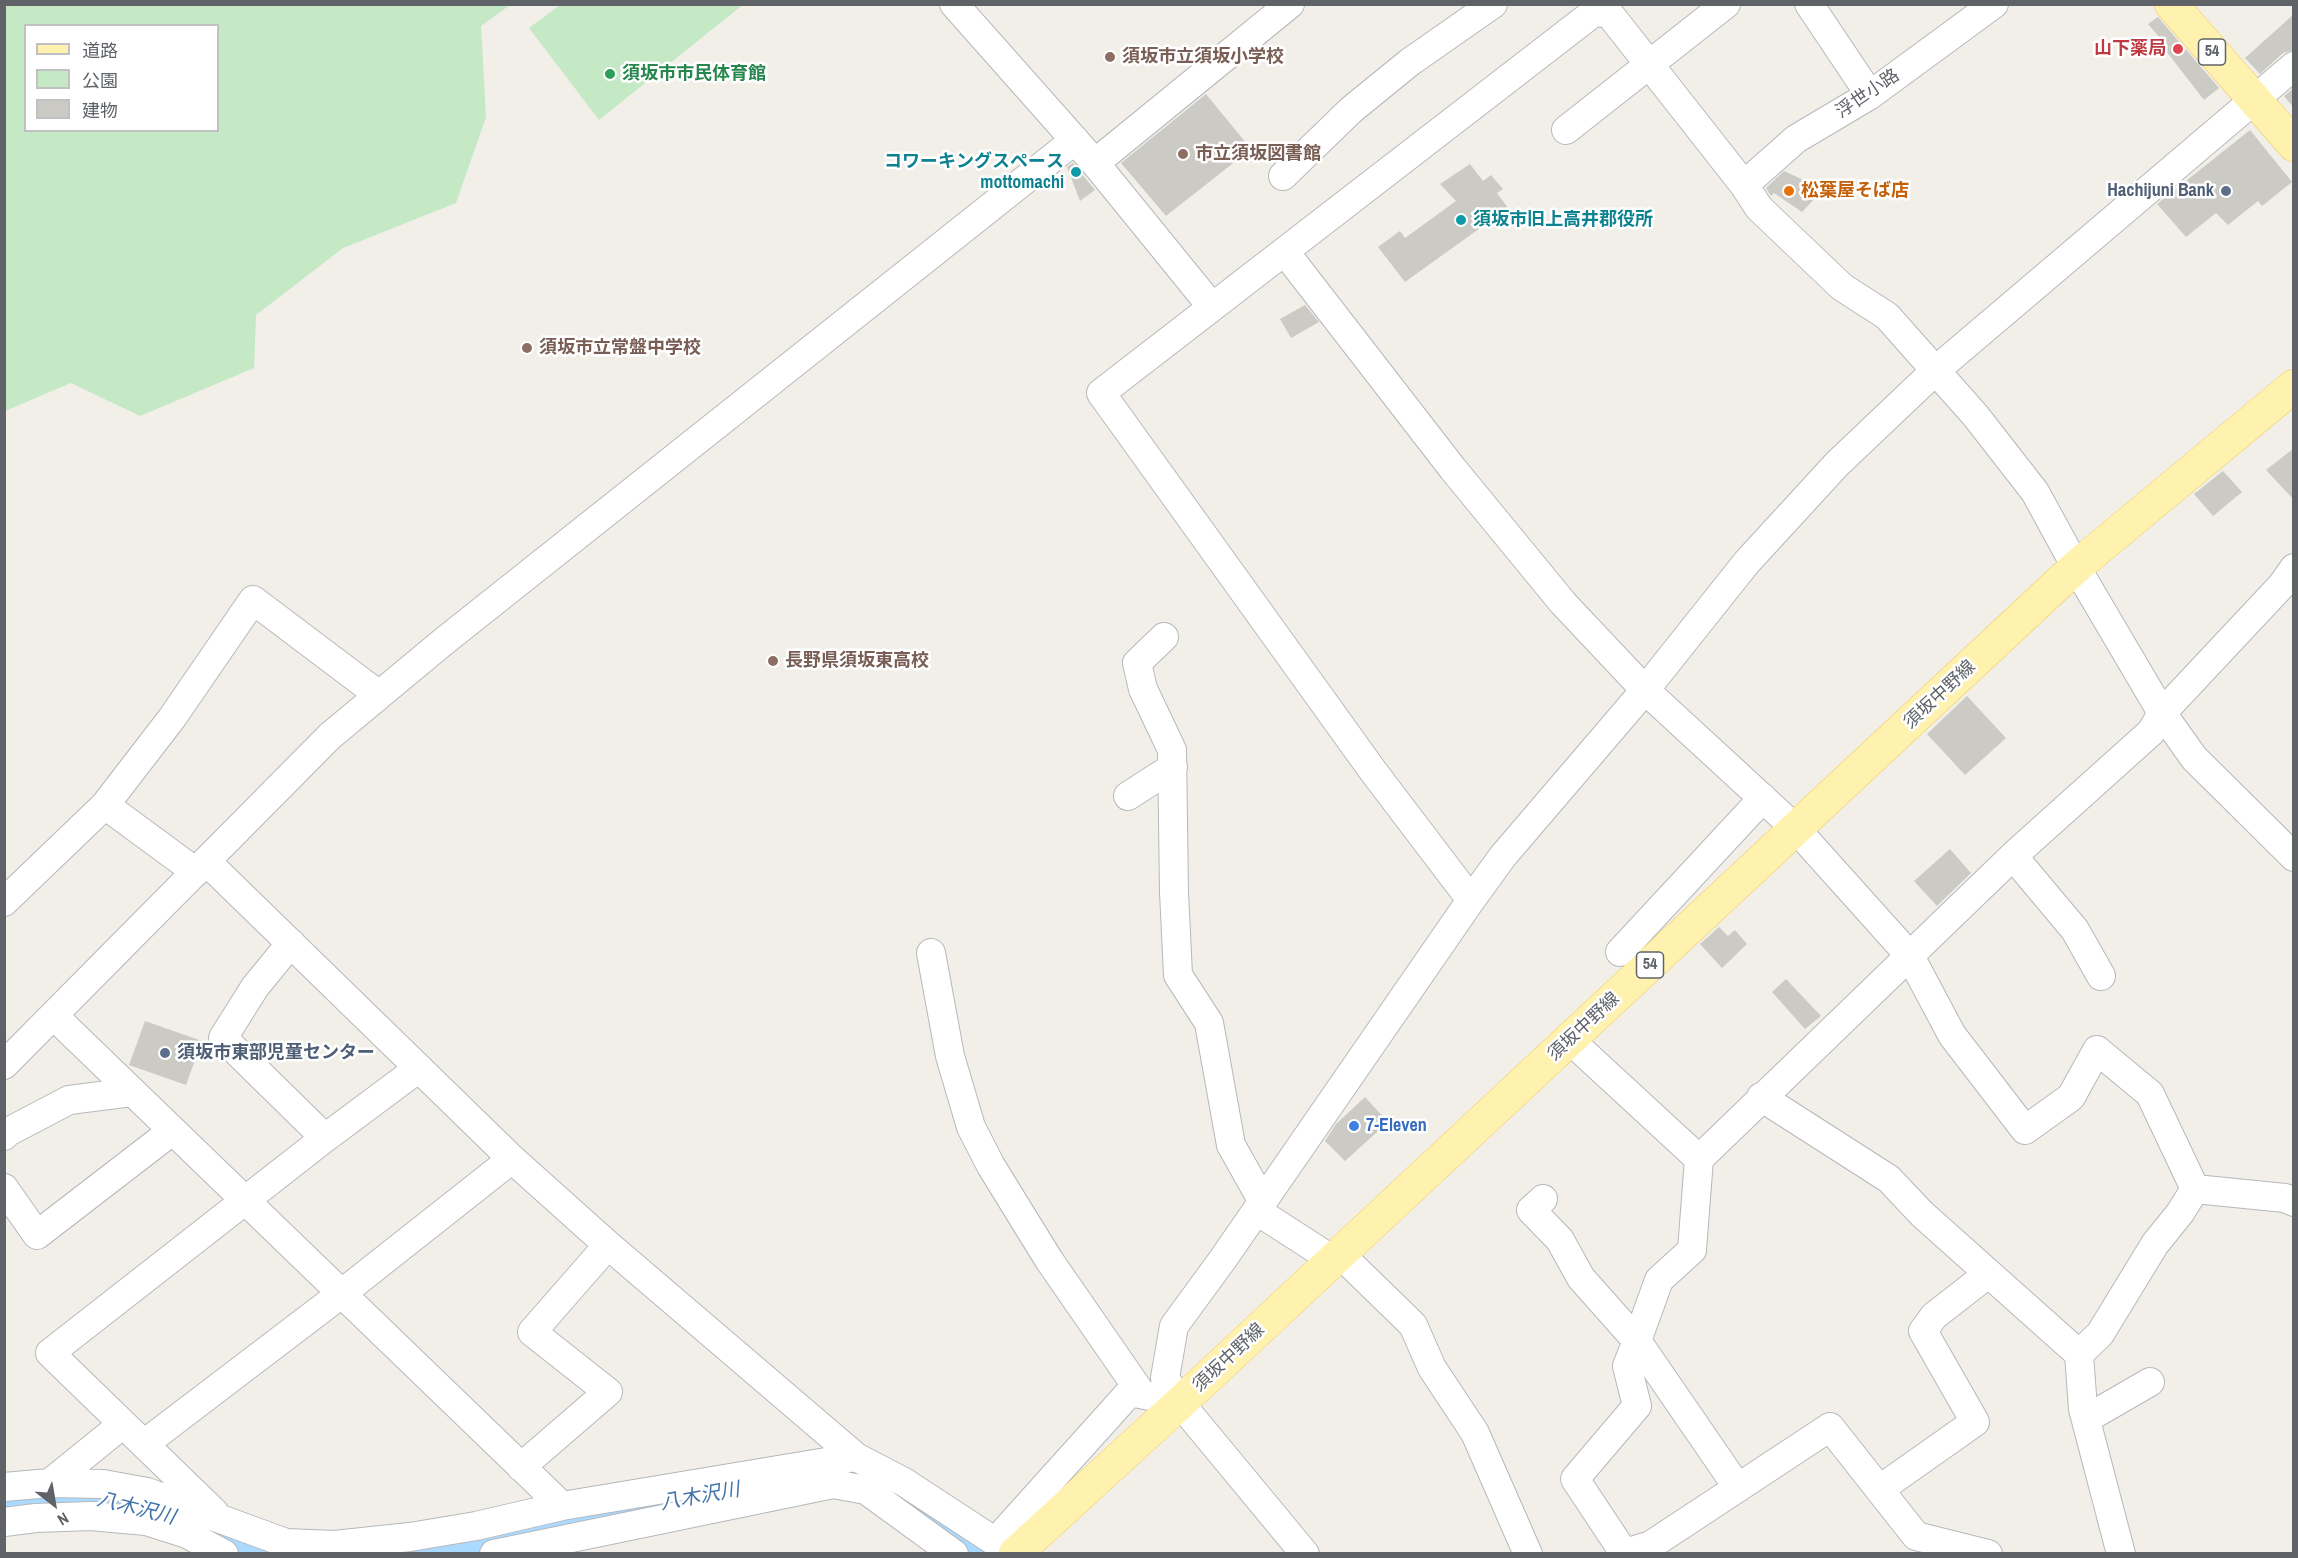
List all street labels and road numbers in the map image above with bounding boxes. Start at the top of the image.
road number: 54 [2198,39,2226,65]
street label: 浮世小路 [1832,65,1904,123]
street label: 須坂中野線 [1900,656,1980,734]
road number: 54 [1636,952,1664,978]
street label: 須坂中野線 [1544,988,1624,1066]
street label: 須坂中野線 [1189,1319,1269,1397]

